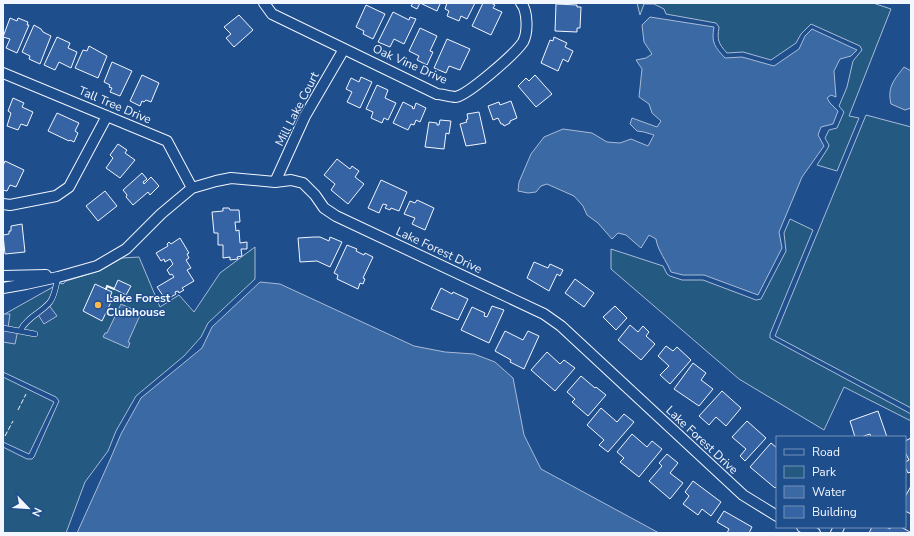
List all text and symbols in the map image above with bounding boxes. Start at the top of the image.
street label: Oak Vine Drive [370,40,450,88]
street label: Mill Lake Court [271,68,323,149]
street label: Tall Tree Drive [76,82,154,128]
street label: Lake Forest Drive [393,223,485,277]
place label: Lake Forest Clubhouse [106,290,171,320]
marker: Lake Forest Clubhouse [93,300,103,310]
street label: Lake Forest Drive [662,402,742,478]
legend [776,436,906,528]
text: Road [812,444,840,460]
text: Park [812,464,837,480]
text: Water [812,484,846,500]
north arrow [8,488,48,528]
text: Building [812,504,857,520]
text: N [28,505,45,519]

